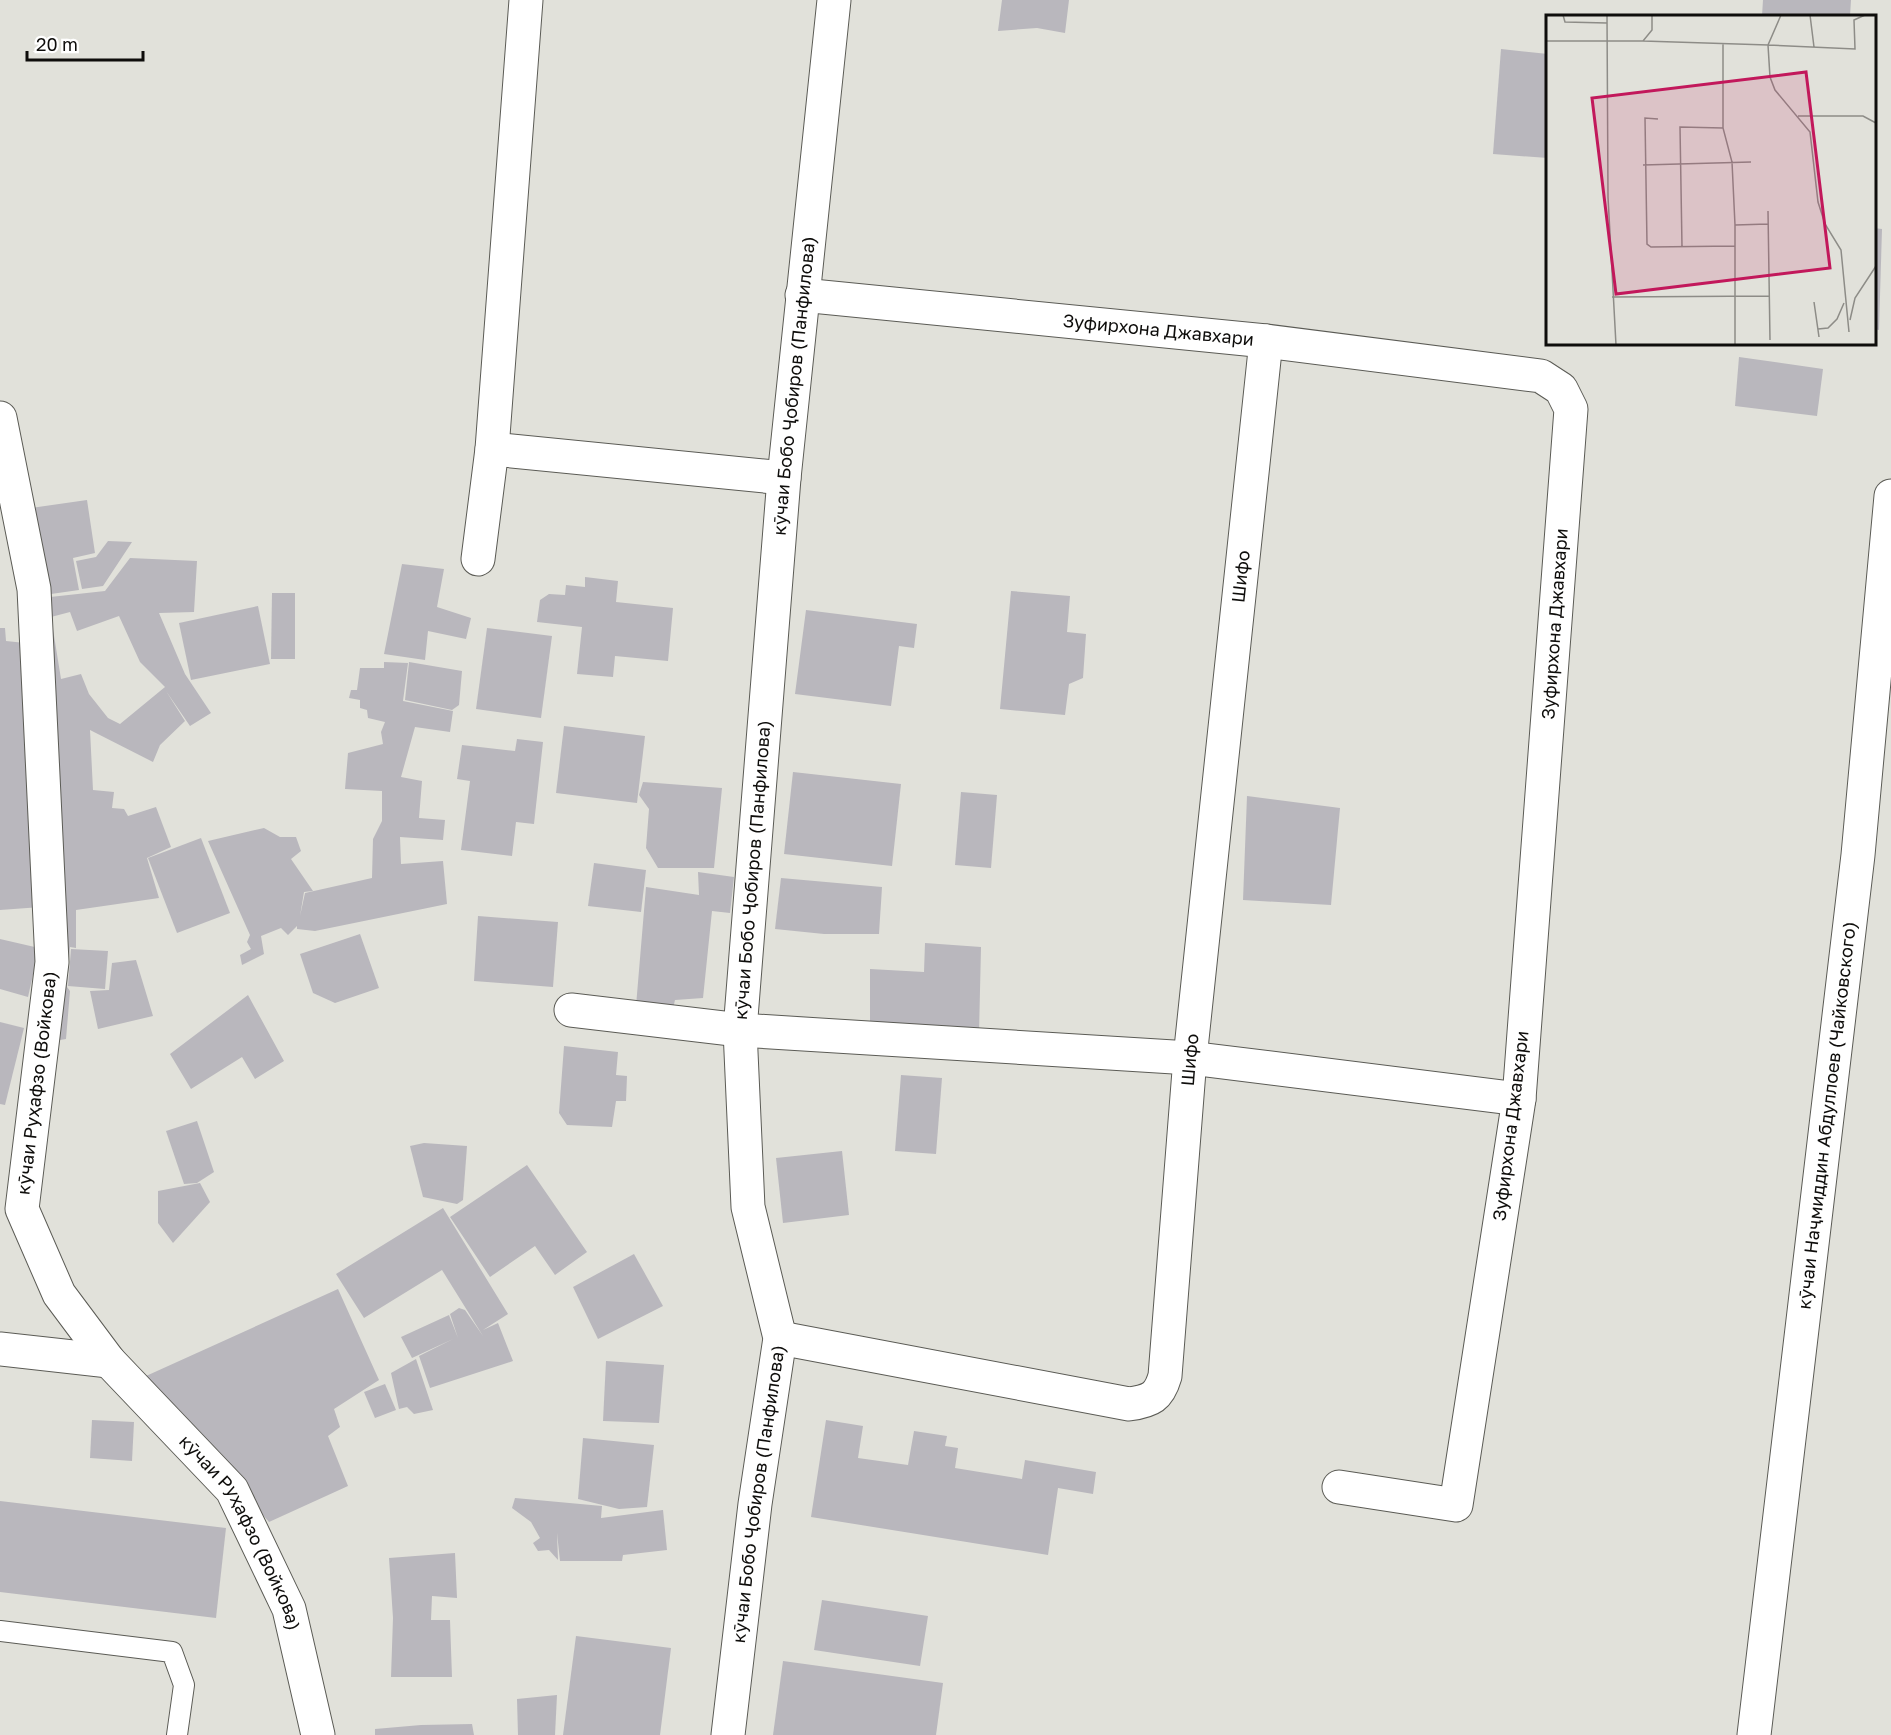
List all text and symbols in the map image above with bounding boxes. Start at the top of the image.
inset map [1546,15,1876,345]
scale bar [27,24,142,62]
text: 20 m [36,33,78,55]
street label: кӯчаи Бобо Ҷобиров (Панфилова) [767,235,819,536]
street label: Зуфирхона Джавхари [1062,309,1255,350]
street label: Зуфирхона Джавхари [1536,528,1572,720]
street label: Шифо [1226,549,1254,604]
street label: кӯчаи Бобо Ҷобиров (Панфилова) [729,719,775,1021]
street label: кӯчаи Наҷмиддин Абдуллоев (Чайковского) [1792,920,1860,1310]
street label: кӯчаи Руҳафзо (Войкова) [11,970,61,1196]
street label: Зуфирхона Джавхари [1487,1029,1533,1222]
street label: Шифо [1176,1032,1203,1087]
street label: кӯчаи Бобо Ҷобиров (Панфилова) [727,1343,789,1644]
street label: кӯчаи Руҳафзо (Войкова) [175,1430,306,1632]

